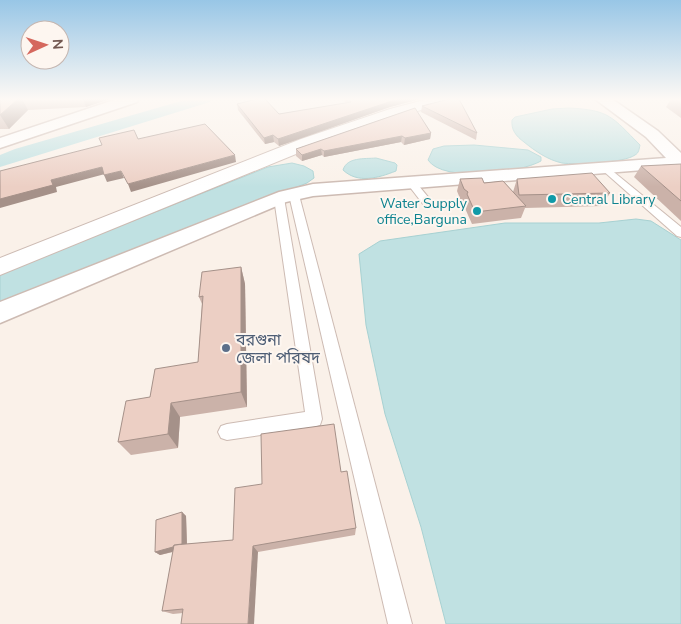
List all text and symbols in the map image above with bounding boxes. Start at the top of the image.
north arrow [20,20,70,70]
text: N [48,39,67,50]
place label: Central Library [562,190,656,209]
marker: Central Library [546,193,558,205]
place label: Water Supply office,Barguna [377,194,468,229]
marker: Water Supply office,Barguna [471,205,483,217]
place label: বরগুনা জেলা পরিষদ [235,329,321,369]
marker: বরগুনা জেলা পরিষদ [220,342,232,354]

